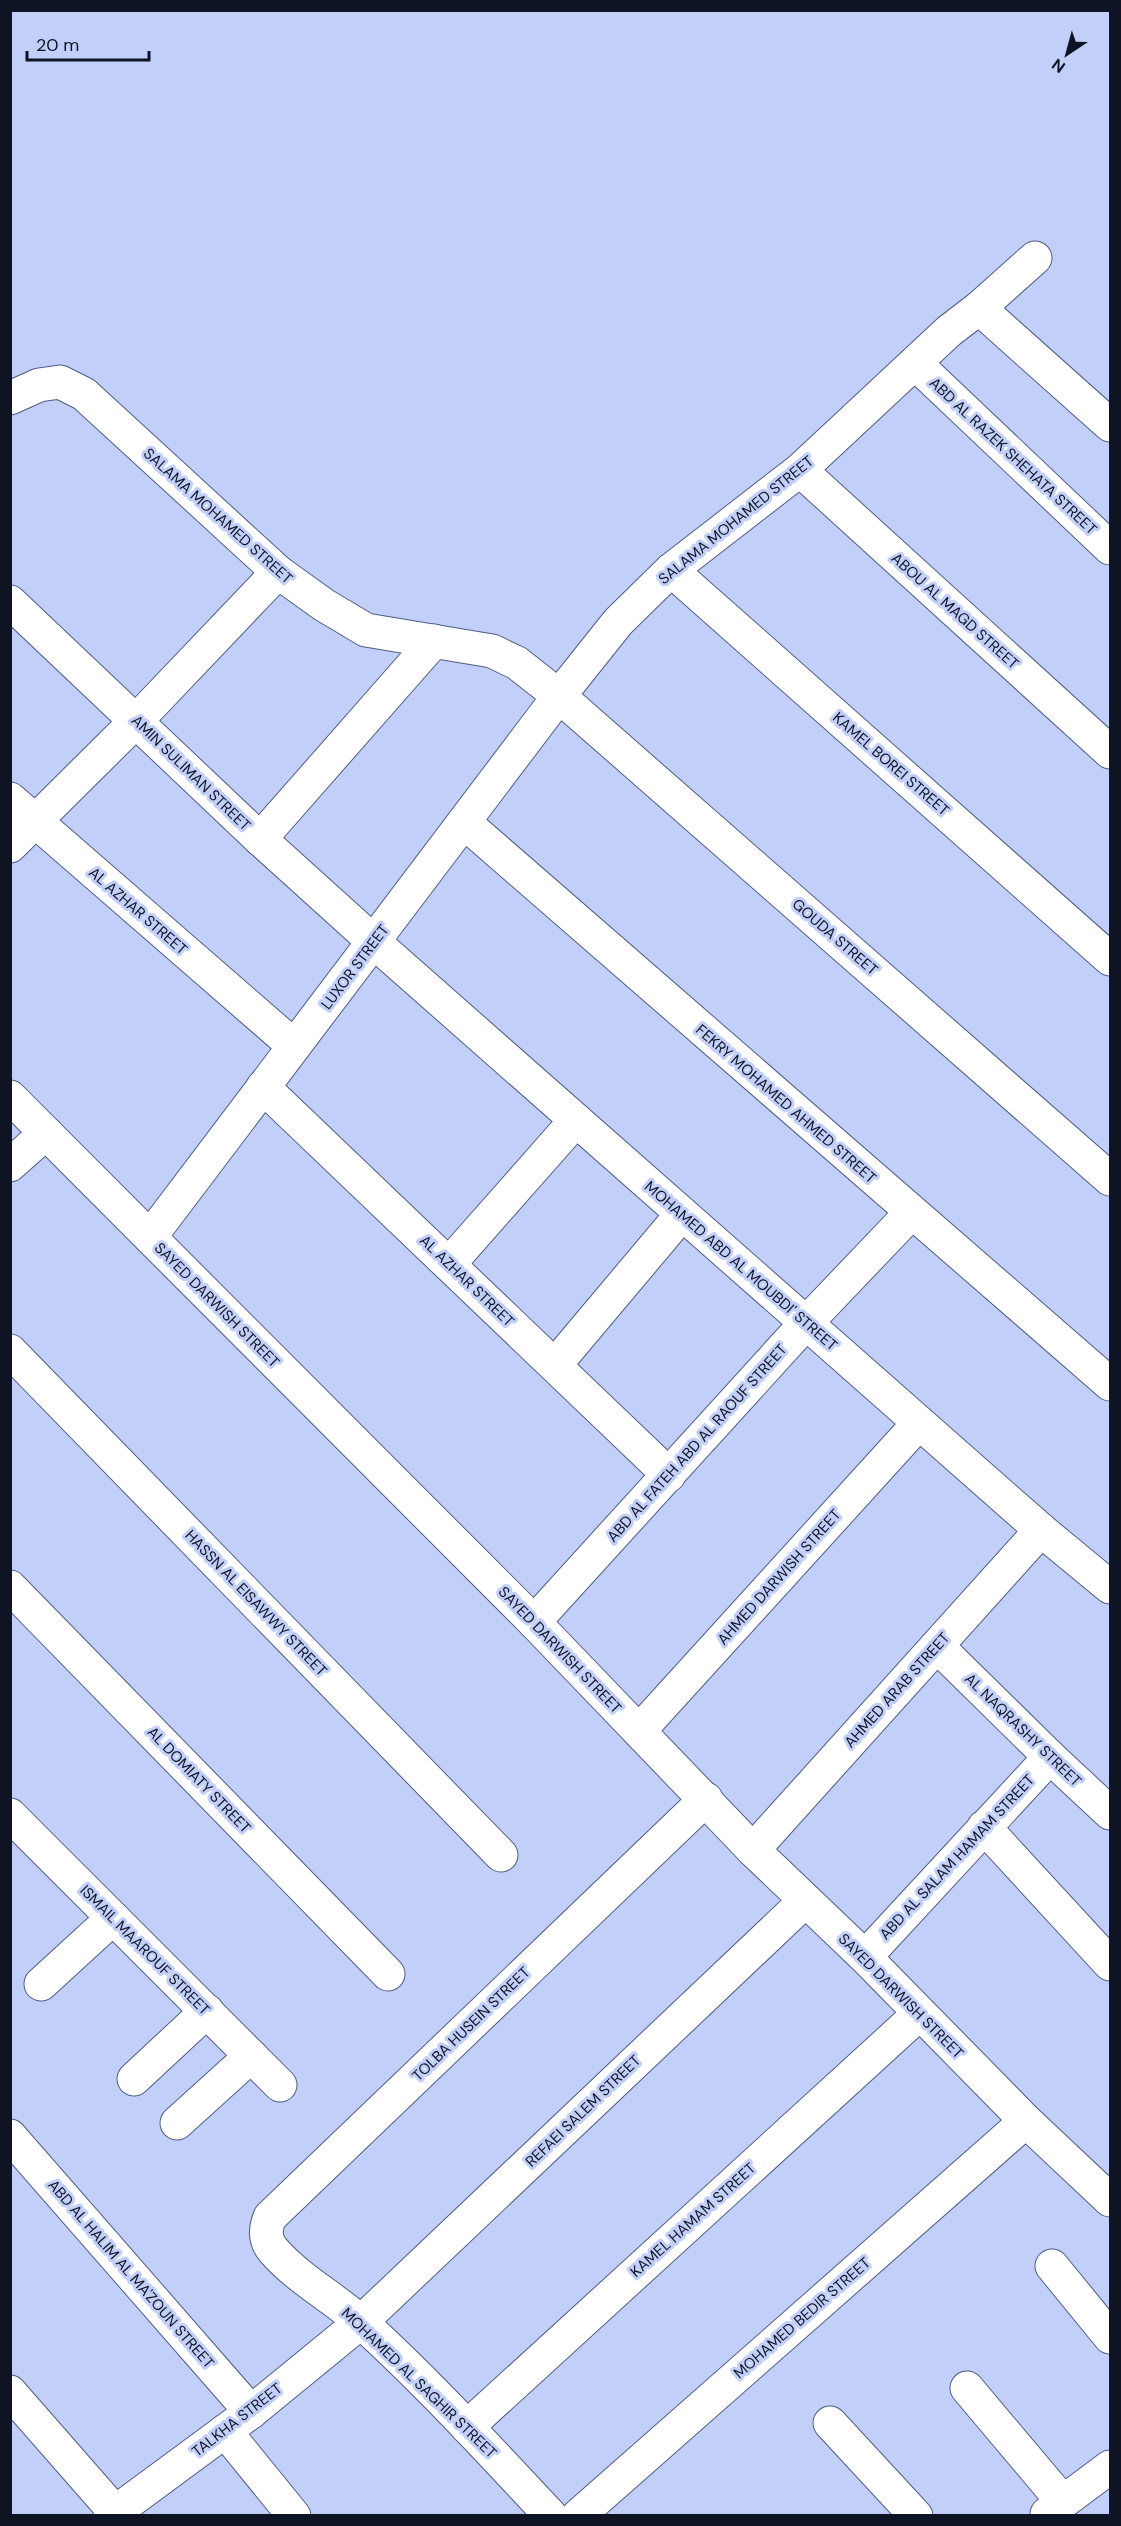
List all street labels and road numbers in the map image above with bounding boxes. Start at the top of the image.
street label: ABD AL RAZEK SHEHATA STREET [925,373,1101,539]
street label: SALAMA MOHAMED STREET [139,444,297,588]
street label: SALAMA MOHAMED STREET [654,451,818,589]
street label: ABOU AL MAGD STREET [887,548,1023,674]
street label: KAMEL BOREI STREET [828,708,954,820]
street label: AMIN SULIMAN STREET [127,711,255,835]
street label: AL AZHAR STREET [85,863,191,959]
street label: GOUDA STREET [788,894,882,980]
street label: LUXOR STREET [317,921,393,1013]
street label: FEKRY MOHAMED AHMED STREET [692,1020,880,1188]
street label: MOHAMED ABD AL MOUBDI' STREET [640,1177,842,1355]
street label: AL AZHAR STREET [415,1231,519,1331]
street label: SAYED DARWISH STREET [150,1238,284,1372]
street label: ABD AL FATEH ABD AL RAOUF STREET [603,1340,791,1546]
street label: AHMED DARWISH STREET [713,1505,845,1649]
street label: HASSN AL EISAWWY STREET [181,1525,331,1681]
street label: SAYED DARWISH STREET [494,1582,626,1718]
street label: AHMED ARAB STREET [840,1628,954,1752]
street label: AL NAQRASHY STREET [960,1669,1086,1791]
street label: AL DOMIATY STREET [143,1722,255,1838]
street label: ABD AL SALAM HAMAM STREET [875,1770,1039,1944]
street label: ISMAIL MAAROUF STREET [76,1881,214,2019]
street label: SAYED DARWISH STREET [834,1929,968,2063]
street label: TOLBA HUSEIN STREET [408,1962,534,2086]
street label: REFAEI SALEM STREET [521,2051,645,2171]
street label: KAMEL HAMAM STREET [626,2158,760,2282]
street label: ABD AL HALIM AL MA'ZOUN STREET [43,2175,219,2373]
street label: MOHAMED BEDIR STREET [729,2253,875,2383]
street label: MOHAMED AL SAGHIR STREET [337,2303,501,2463]
street label: TALKHA STREET [188,2379,286,2461]

